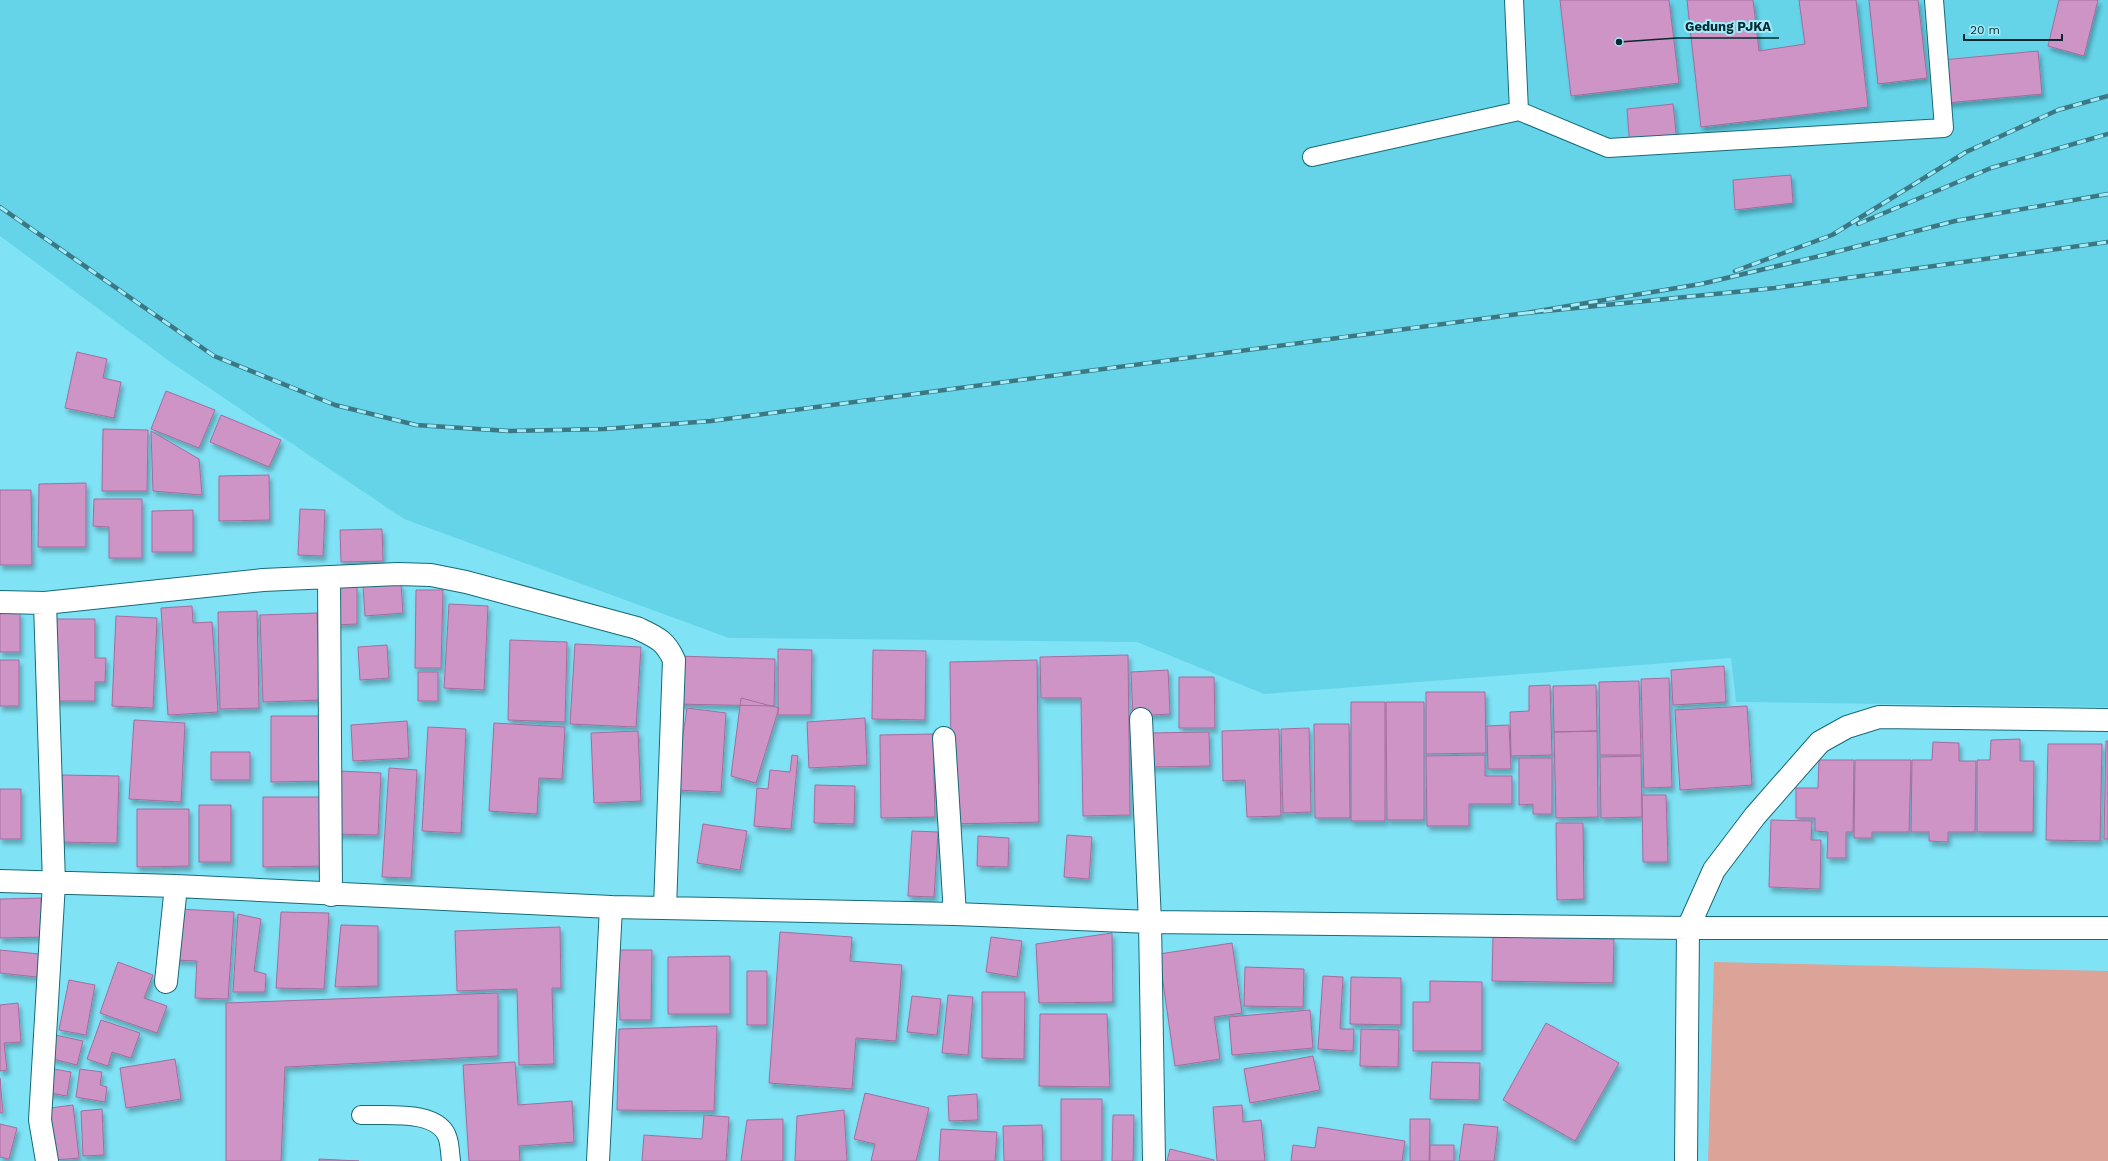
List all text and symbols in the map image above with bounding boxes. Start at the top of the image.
callout: Gedung PJKA [1677,13,1779,38]
scale bar [1964,16,2062,42]
text: Gedung PJKA [1685,19,1771,34]
text: 20 m [1970,23,2000,37]

